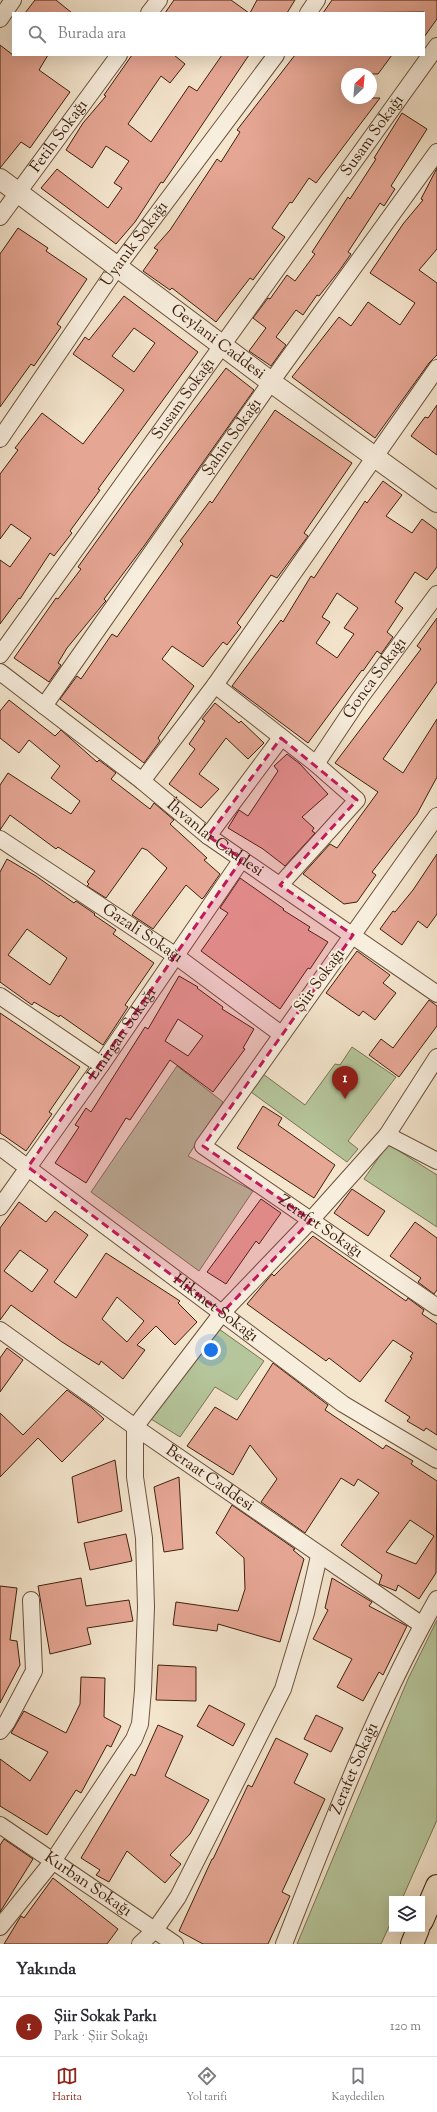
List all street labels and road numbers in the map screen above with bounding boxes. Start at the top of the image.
street label: Susam Sokağı [335,90,410,181]
street label: Fetih Sokağı [25,95,94,178]
street label: Uyanık Sokağı [96,196,174,291]
street label: Geylani Caddesi [165,299,270,386]
street label: Susam Sokağı [146,353,221,445]
street label: Şahin Sokağı [197,393,268,481]
street label: Gonca Sokağı [338,633,413,724]
street label: İhvanlar Caddesi [161,794,269,883]
street label: Gazali Sokağı [97,898,188,969]
street label: Şiir Sokağı [289,944,351,1018]
street label: Emirgan Sokağı [82,982,163,1085]
street label: Zerafet Sokağı [274,1190,368,1264]
street label: Hikmet Sokağı [168,1269,263,1348]
street label: Beraat Caddesi [161,1440,259,1518]
street label: Zerafet Sokağı [325,1719,385,1818]
street label: Kurban Sokağı [39,1847,137,1923]

